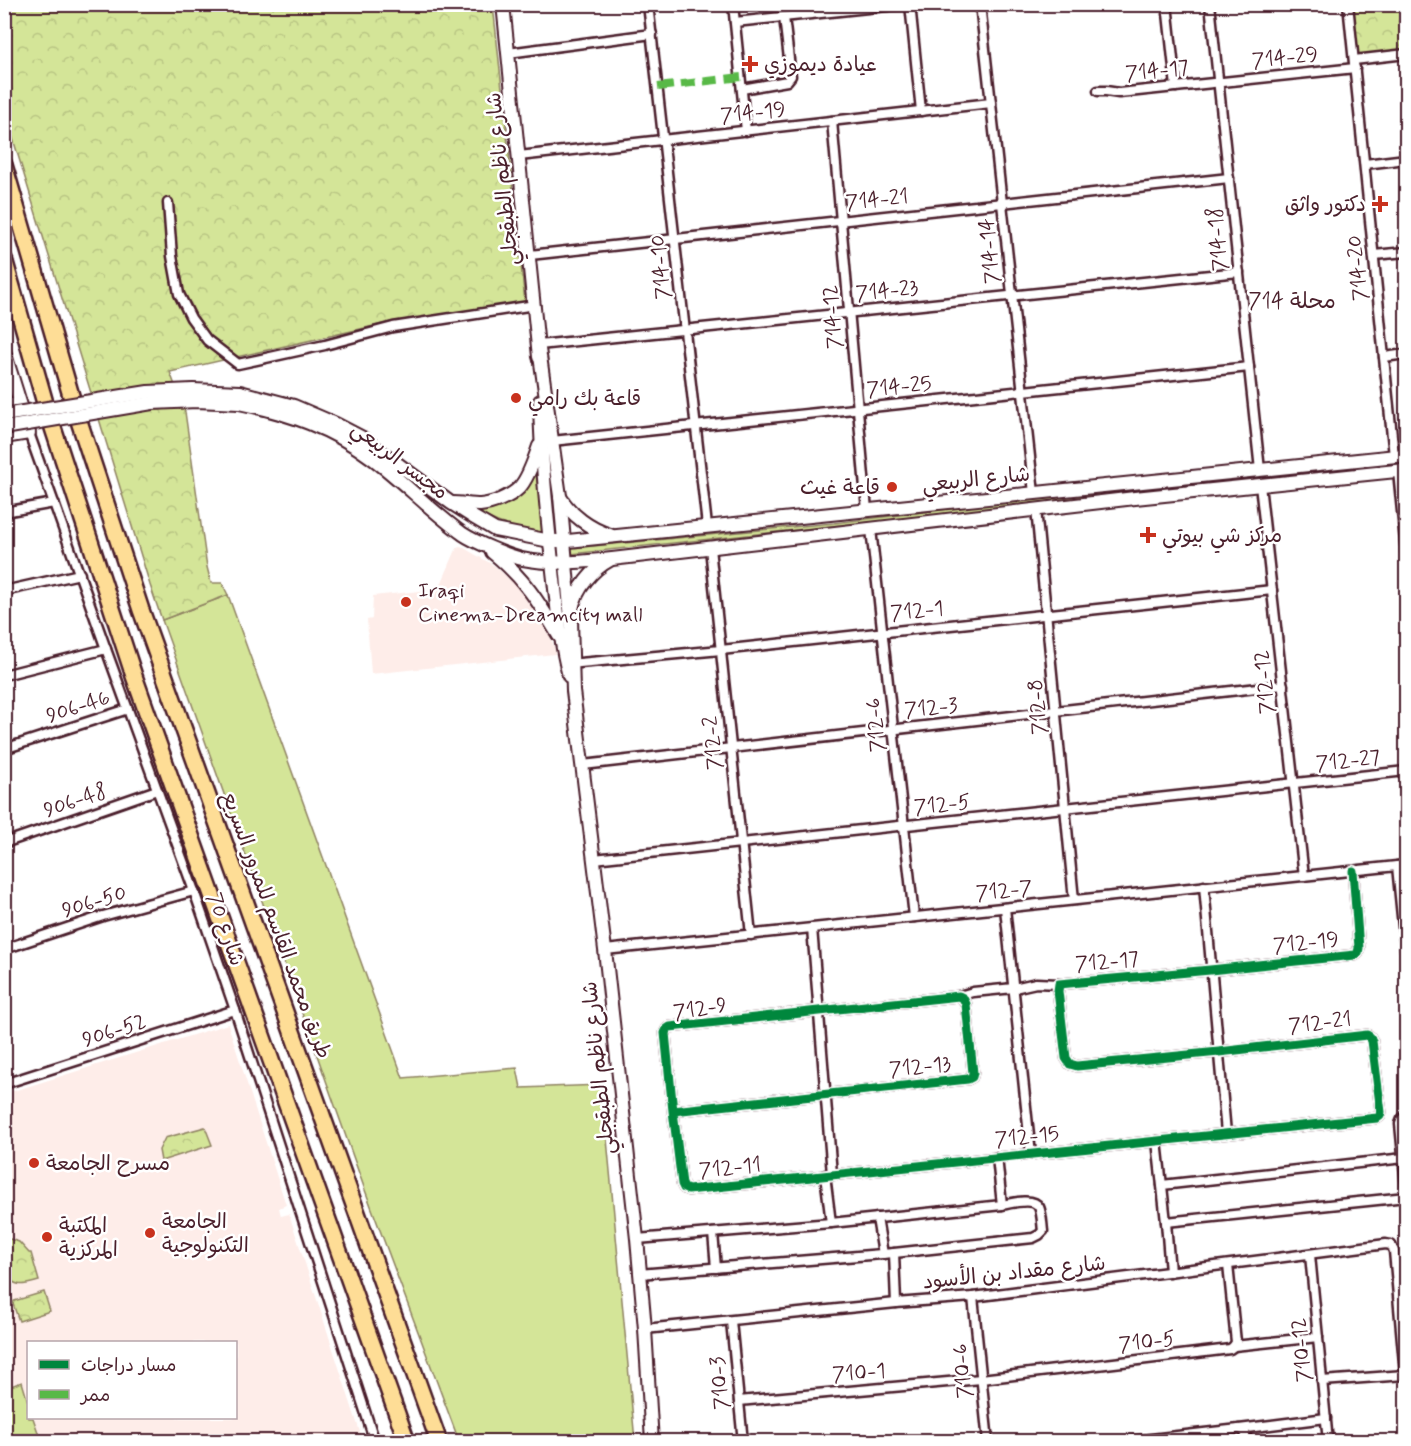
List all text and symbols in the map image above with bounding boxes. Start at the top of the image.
street label: 714-29 [1251,41,1320,75]
place label: عيادة ديموزي [764,51,877,79]
street label: 714-17 [1124,54,1190,88]
marker: عيادة ديموزي [741,55,759,73]
street label: شارع ناظم الطبقجلي [480,91,530,267]
street label: 714-19 [719,96,787,130]
street label: 714-21 [844,183,910,217]
place label: دكتور واثق [1285,191,1366,219]
marker: دكتور واثق [1371,195,1389,213]
street label: 714-18 [1201,205,1235,272]
street label: 714-14 [973,217,1007,285]
street label: 714-10 [644,233,678,301]
street label: 714-20 [1341,234,1375,302]
street label: 714-23 [854,274,920,308]
street label: 714-12 [816,284,850,350]
district label: محلة 714 [1248,288,1336,316]
street label: 714-25 [865,370,933,404]
place label: قاعة بك رامي [528,385,641,417]
marker: قاعة بك رامي [509,391,523,405]
street label: مجسر الربيعي [343,415,454,510]
street label: شارع الربيعي [921,460,1032,504]
place label: قاعة غيث [800,474,880,502]
marker: قاعة غيث [885,480,899,494]
place label: مركز شي بيوتي [1162,522,1282,554]
marker: مركز شي بيوتي [1139,526,1157,544]
place label: Iraqi Cinema-Dreamcity mall [418,577,642,629]
street label: 712-1 [889,594,945,628]
marker: Iraqi Cinema-Dreamcity mall [399,595,413,609]
street label: 712-12 [1248,649,1282,715]
street label: 712-8 [1022,678,1054,736]
street label: 906-46 [43,684,114,730]
street label: 712-3 [903,691,960,725]
street label: 712-6 [859,696,893,753]
street label: 712-2 [696,715,730,771]
street label: 712-27 [1315,744,1382,778]
street label: 906-48 [40,777,111,825]
street label: طريق محمد القاسم للمرور السريع [214,788,338,1063]
street label: 712-5 [913,788,972,822]
street label: 712-7 [975,874,1034,908]
street label: 906-50 [59,879,130,925]
street label: شارع 70 [199,889,251,970]
street label: 712-19 [1272,926,1340,960]
street label: 712-17 [1074,945,1140,979]
street label: شارع ناظم الطبقجلي [576,980,626,1156]
street label: 712-9 [671,991,729,1027]
street label: 712-21 [1287,1005,1353,1041]
street label: 906-52 [79,1008,150,1054]
street label: 712-13 [888,1050,952,1084]
street label: 712-15 [994,1120,1061,1154]
place label: مسرح الجامعة [46,1150,170,1178]
street label: 712-11 [698,1151,762,1185]
marker: مسرح الجامعة [27,1156,41,1170]
place label: الجامعة التكنولوجية [162,1208,249,1260]
place label: المكتبة المركزية [59,1212,118,1264]
marker: الجامعة التكنولوجية [143,1226,157,1240]
marker: المكتبة المركزية [40,1230,54,1244]
street label: شارع مقداد بن الأسود [921,1248,1107,1297]
street label: 710-12 [1285,1316,1319,1383]
street label: 710-5 [1117,1325,1177,1359]
legend [27,1341,237,1419]
street label: 710-6 [946,1342,980,1399]
text: مسار دراجات [81,1354,176,1378]
street label: 710-3 [703,1354,737,1411]
street label: 710-1 [831,1357,887,1389]
text: ممر [79,1384,110,1408]

